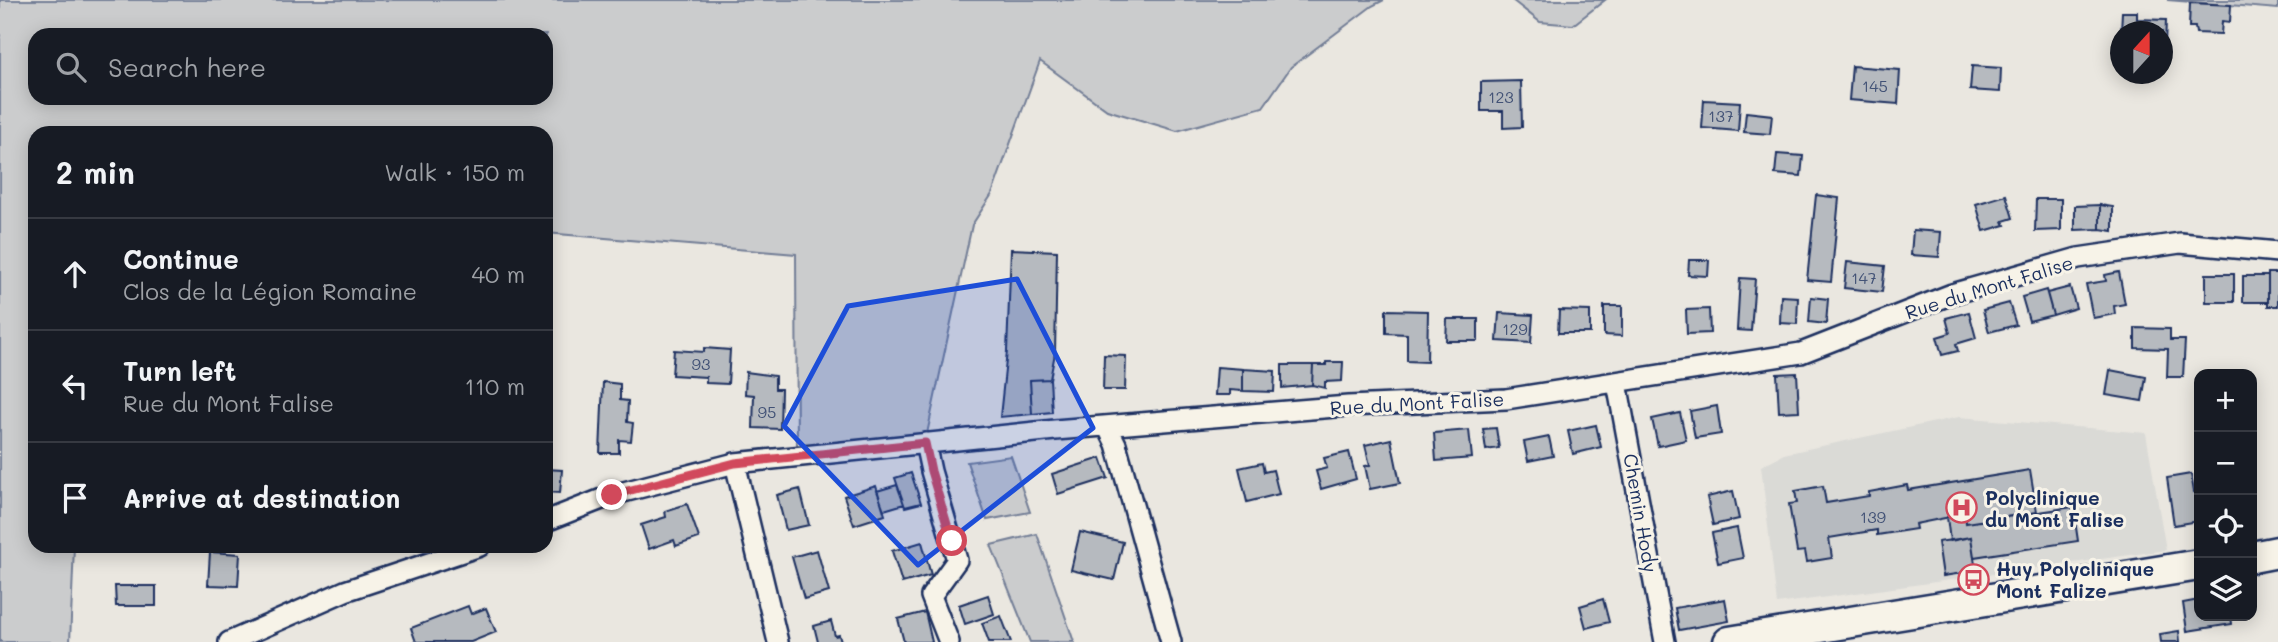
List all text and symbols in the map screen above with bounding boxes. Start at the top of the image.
north arrow [2110,21,2173,84]
search box [28,28,553,105]
icon: search [52,48,90,86]
text: Search here [108,50,266,84]
house number: 145 [1862,75,1888,96]
house number: 123 [1488,86,1514,107]
house number: 137 [1708,105,1734,126]
text: 2 min [56,152,135,192]
text: Walk · 150 m [384,157,525,187]
text: Continue [123,242,239,276]
street label: Rue du Mont Falise [1902,250,2076,324]
icon: ahead [56,255,94,293]
text: 40 m [472,259,525,289]
house number: 147 [1851,267,1877,288]
text: Clos de la Légion Romaine [123,276,417,306]
house number: 129 [1502,318,1528,339]
house number: 93 [692,353,710,374]
text: Turn left [123,354,236,388]
icon: left [56,367,94,405]
map controls [2194,369,2257,621]
button: + [2194,369,2257,432]
text: 110 m [465,371,525,401]
street label: Rue du Mont Falise [1329,386,1505,420]
text: Rue du Mont Falise [123,388,334,418]
house number: 95 [758,401,776,422]
button: − [2194,432,2257,495]
street label: Chemin Hody [1618,452,1664,574]
icon: arrive [56,479,94,517]
route end [596,479,627,510]
text: Arrive at destination [123,481,400,515]
place label: Polyclinique du Mont Falise [1985,485,2124,532]
hospital icon: Polyclinique du Mont Falise [1945,491,1979,525]
button: locate [2194,495,2257,558]
house number: 139 [1860,506,1886,527]
route start [936,525,967,556]
place label: Huy Polyclinique Mont Falize [1996,556,2154,603]
button: layers [2194,558,2257,621]
bus stop icon: Huy Polyclinique Mont Falize [1956,562,1990,596]

